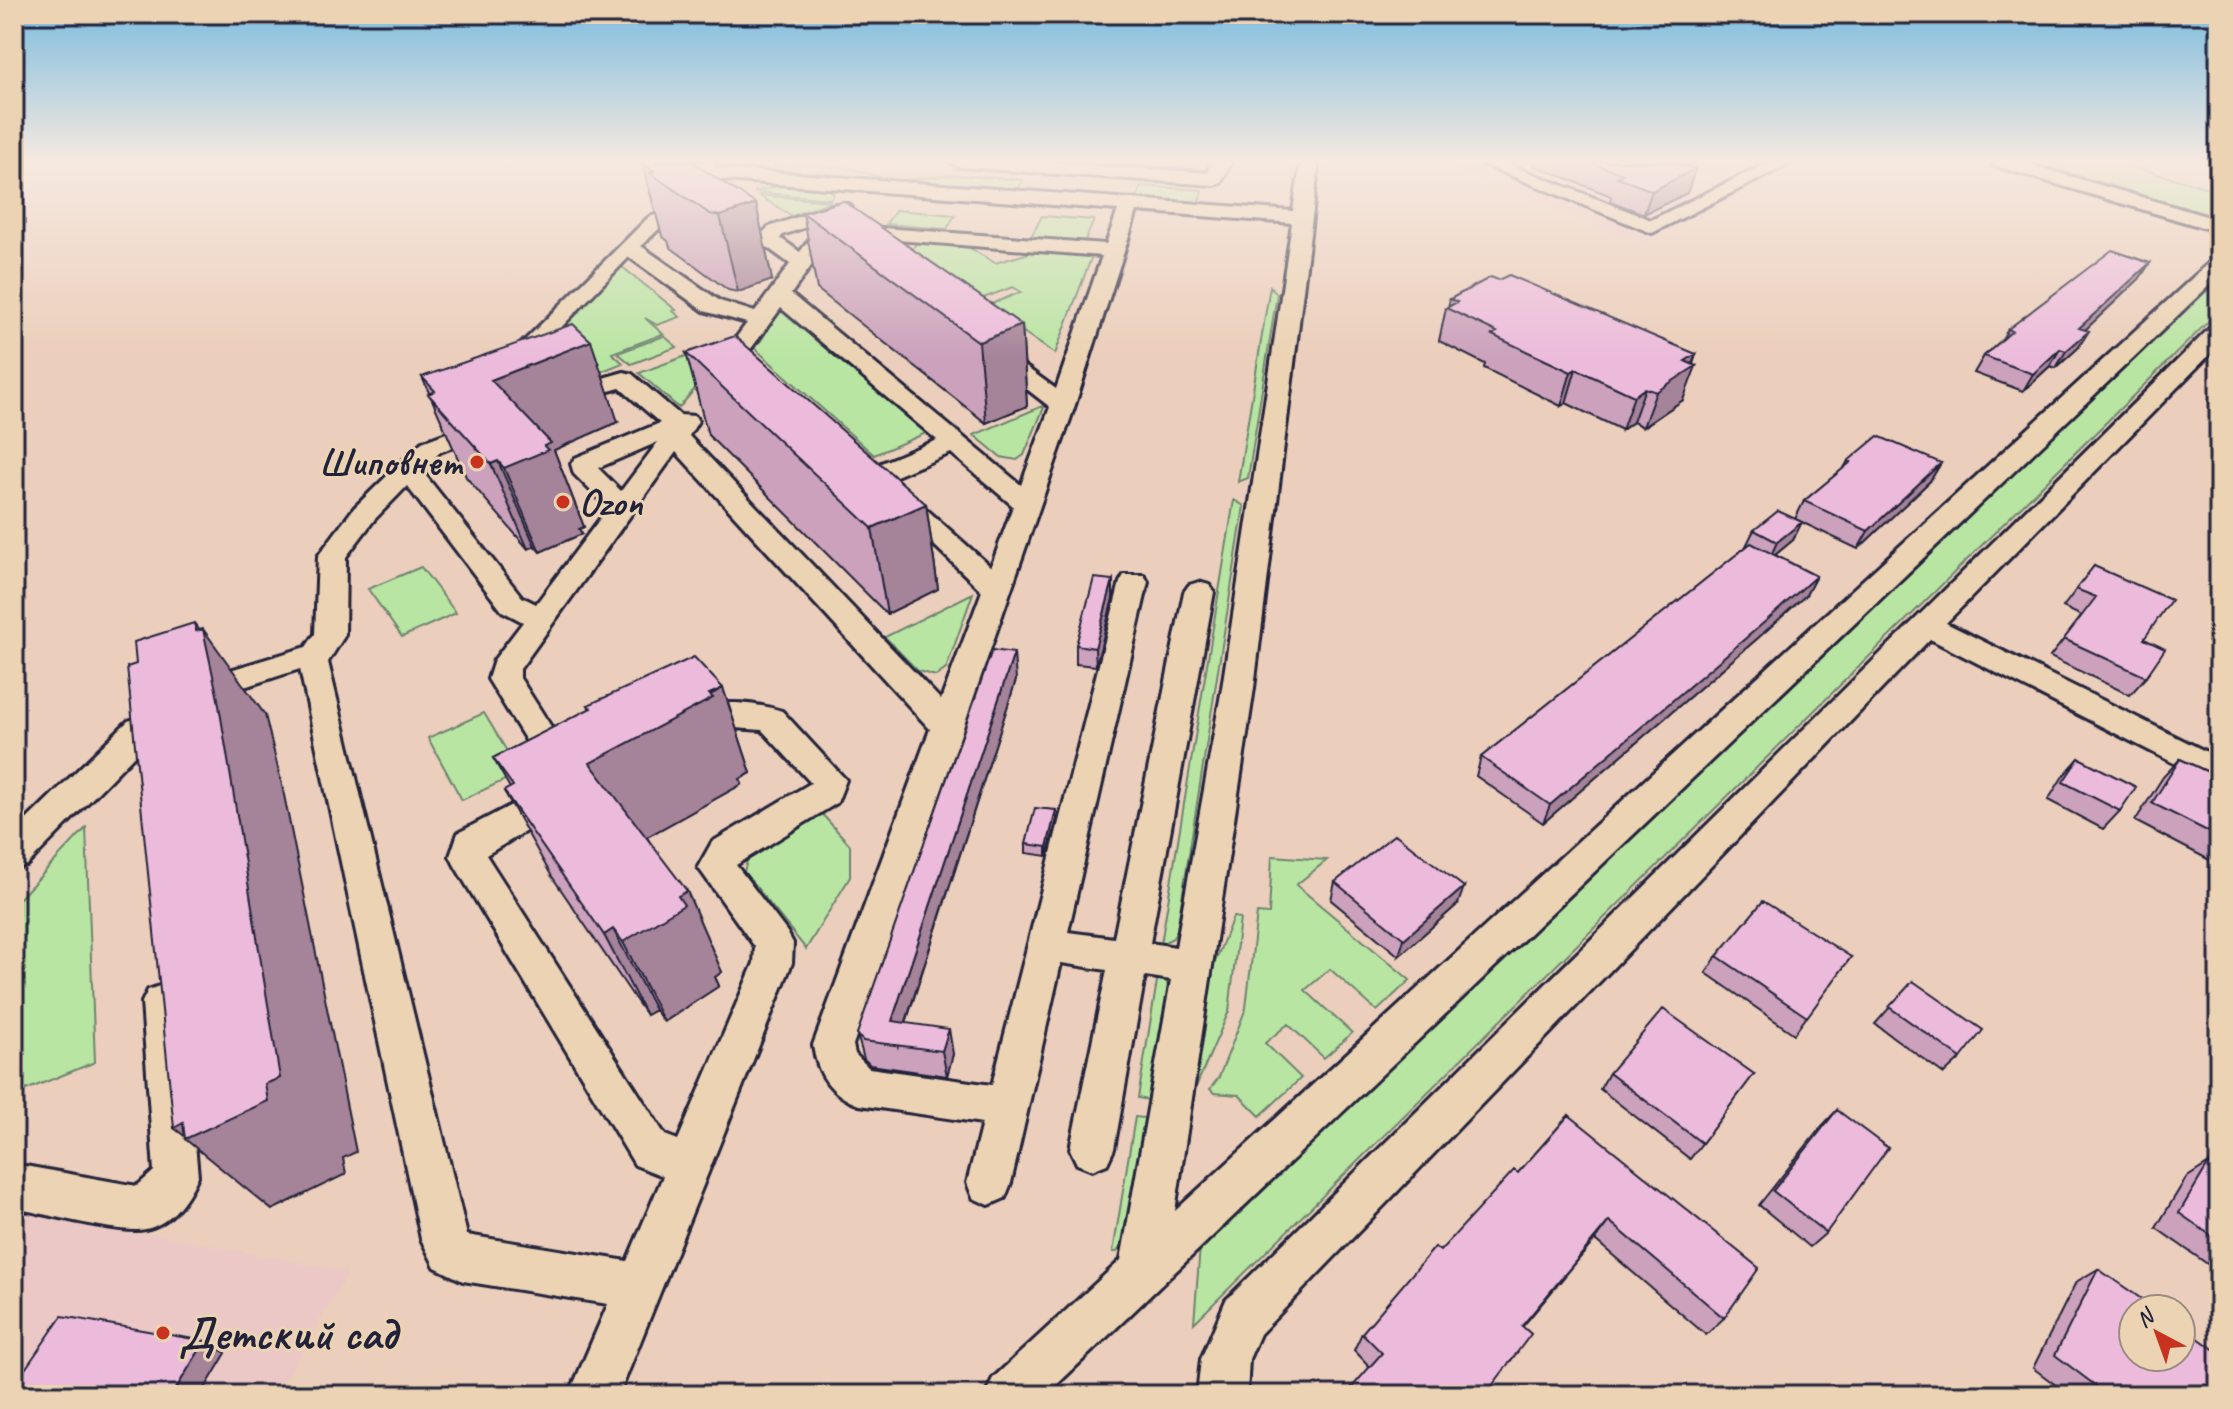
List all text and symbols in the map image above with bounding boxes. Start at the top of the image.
place label: Шиповнет [319,439,464,486]
marker: Шиповнет [468,453,486,471]
place label: Ozon [579,479,644,526]
marker: Ozon [554,493,572,511]
north arrow [2117,1293,2197,1373]
text: N [2130,1301,2161,1334]
place label: Детский сад [179,1305,402,1363]
marker: Детский сад [154,1324,172,1342]

